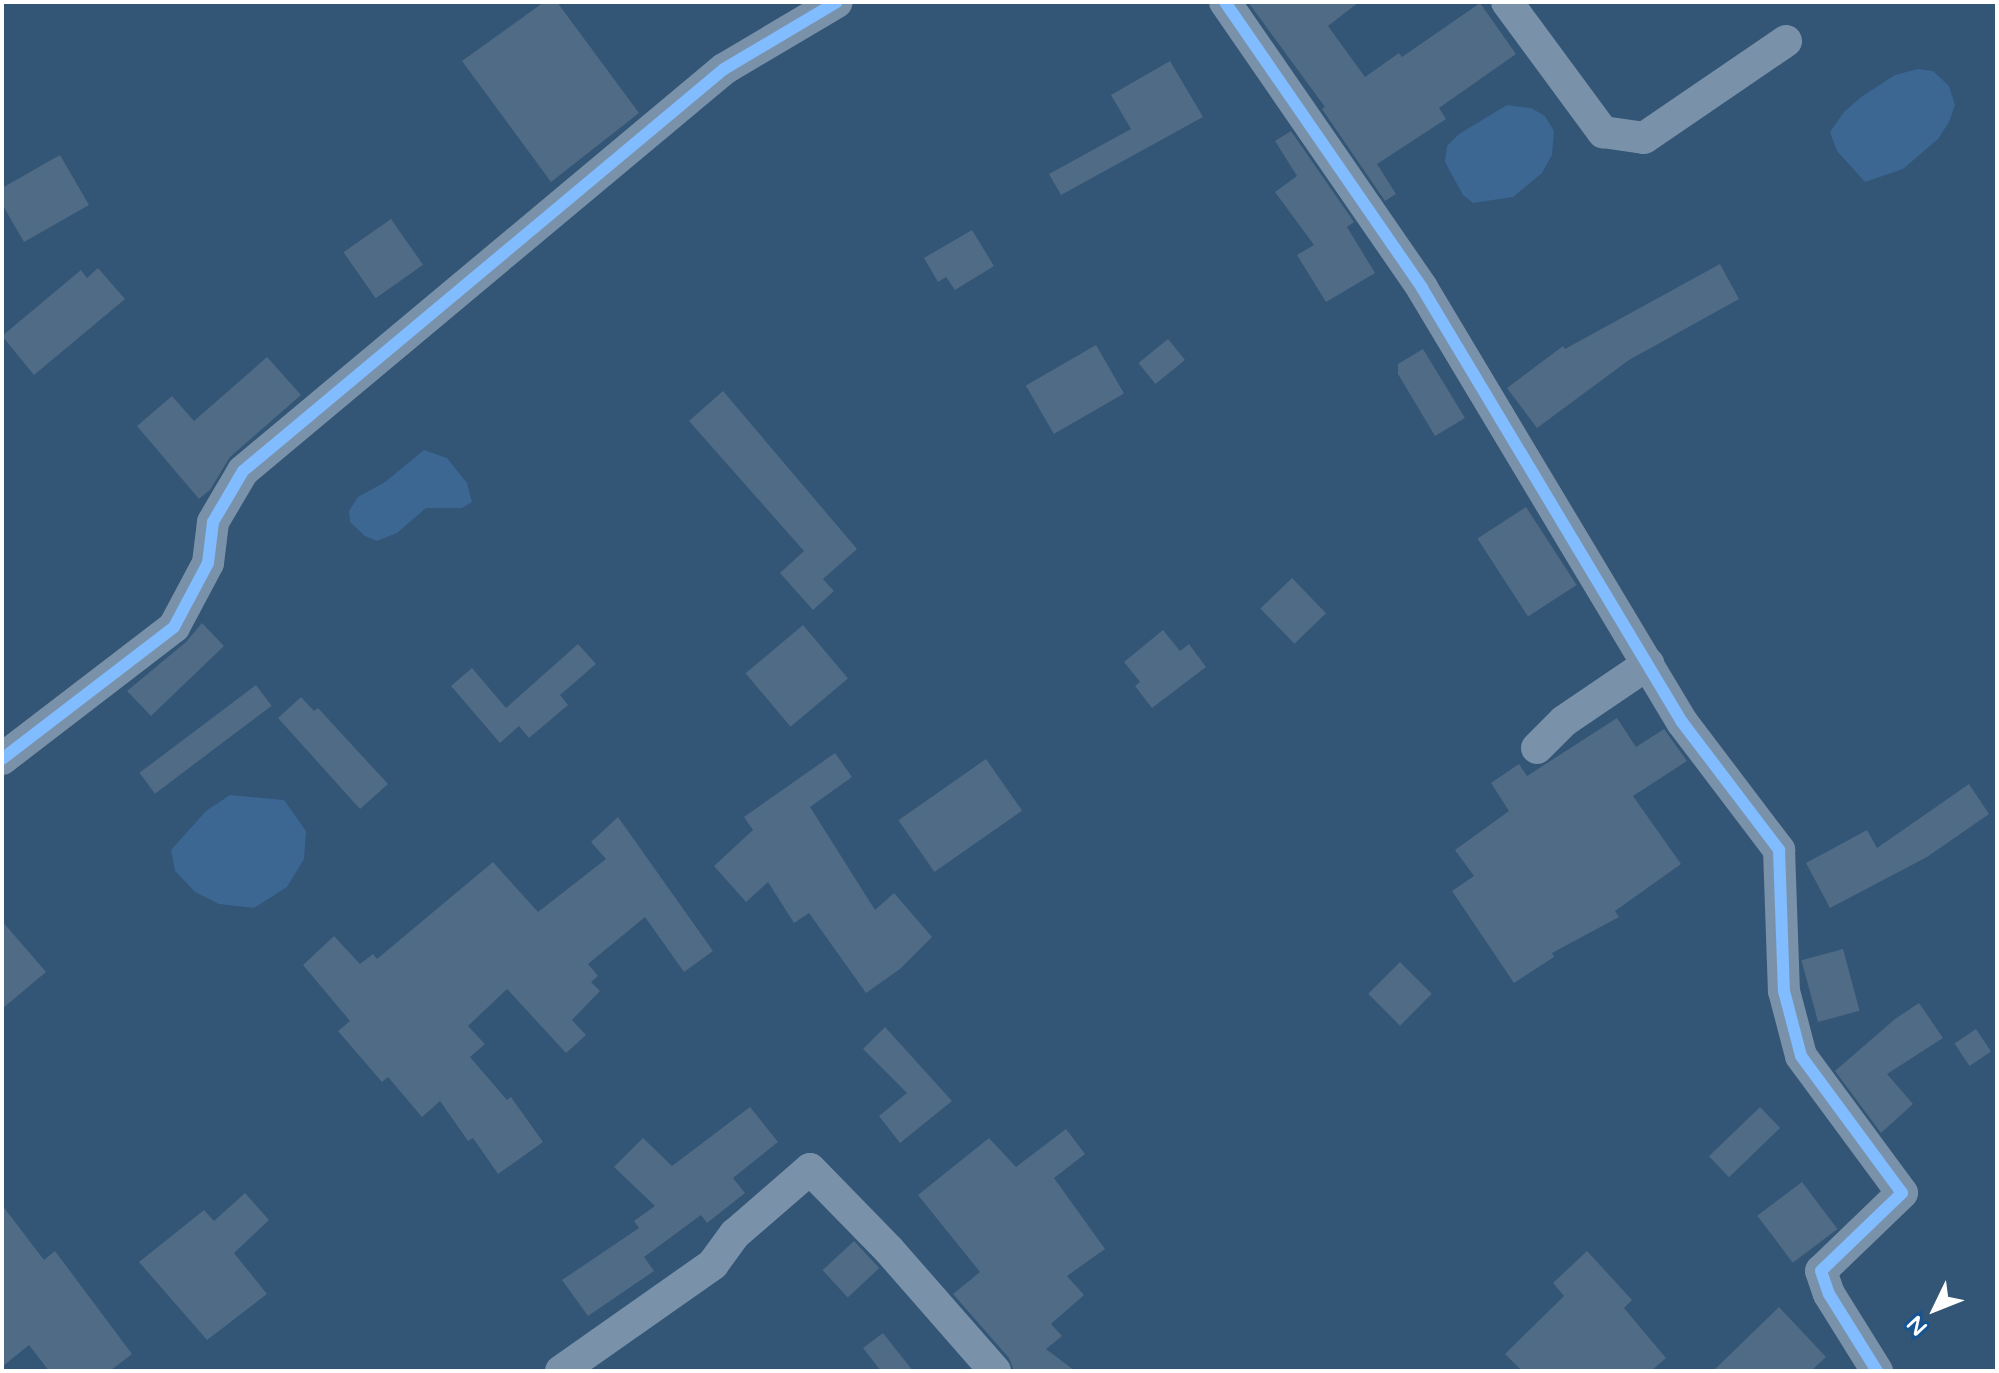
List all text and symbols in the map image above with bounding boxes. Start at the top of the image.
north arrow [1895,1269,1975,1349]
text: N [1902,1310,1933,1341]

